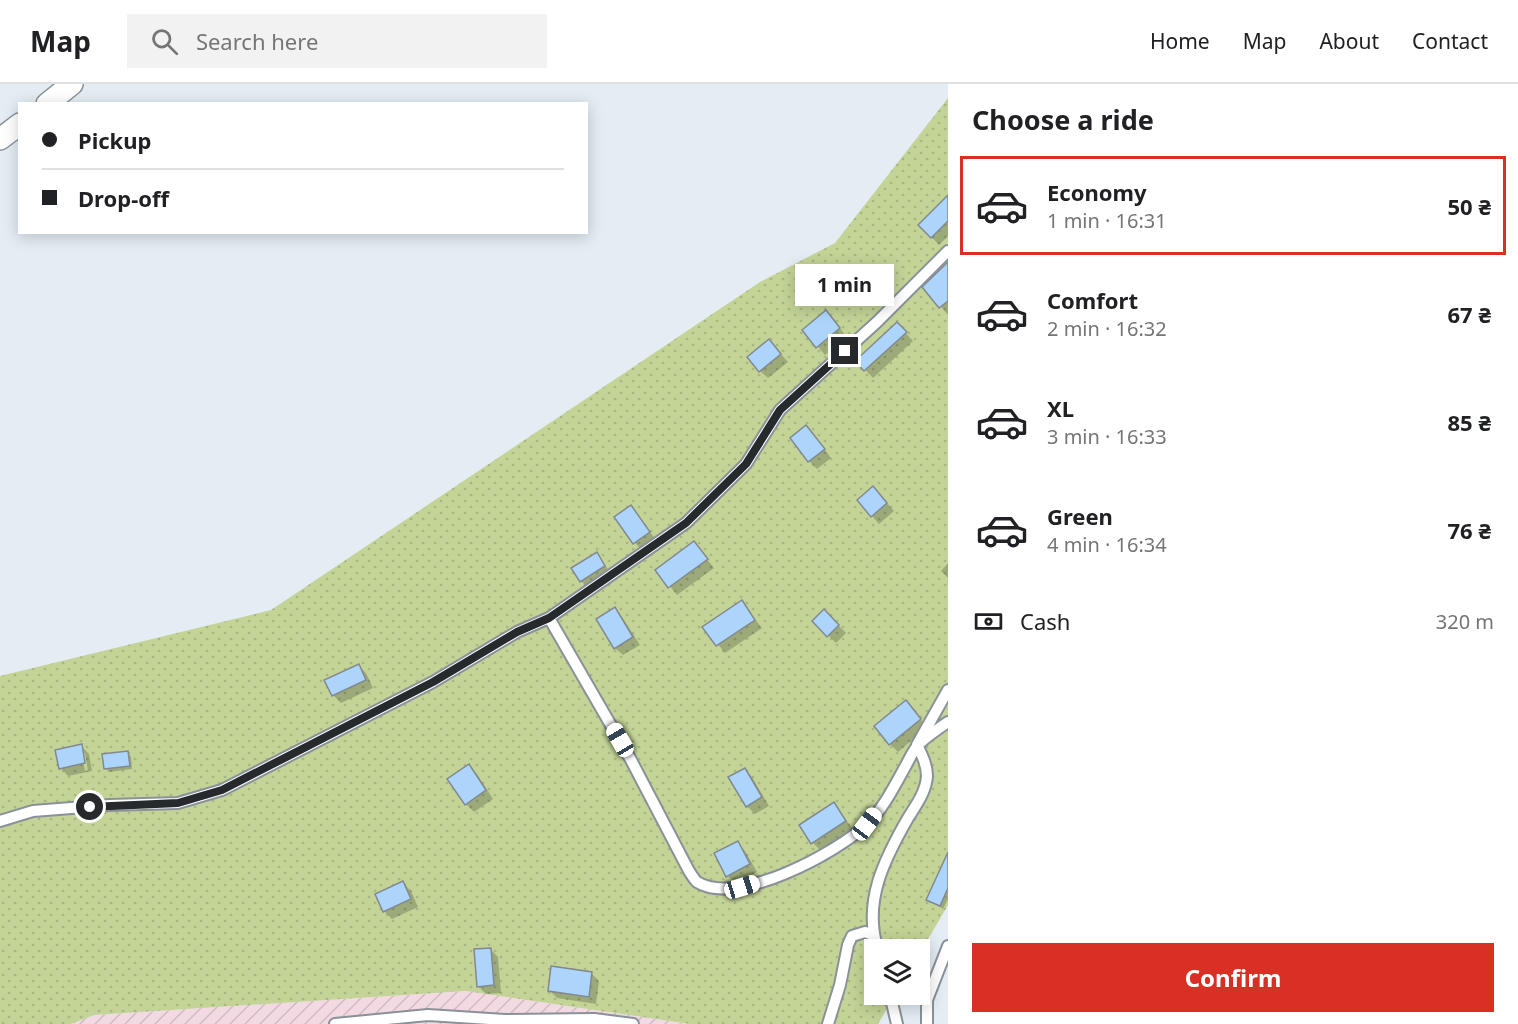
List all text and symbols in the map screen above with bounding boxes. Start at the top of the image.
search box [127,14,547,68]
text: Map [30,22,91,60]
icon: search [148,25,181,58]
text: Search here [196,26,318,56]
text: Home [1150,27,1210,55]
text: Map [1243,27,1286,55]
text: About [1319,27,1379,55]
text: Contact [1412,27,1488,55]
text: Choose a ride [972,101,1154,138]
text: Pickup [78,125,151,155]
text: Economy [1047,177,1146,207]
icon: car [975,179,1029,233]
text: Drop-off [78,183,169,213]
text: 50 ₴ [1448,191,1491,221]
text: 1 min · 16:31 [1047,207,1167,234]
callout: 1 min [796,264,894,306]
text: 1 min [817,271,872,298]
text: Comfort [1047,285,1138,315]
icon: car [975,287,1029,341]
text: 67 ₴ [1448,299,1491,329]
text: 2 min · 16:32 [1047,315,1167,342]
route end [831,337,858,364]
text: XL [1047,393,1074,423]
icon: car [975,395,1029,449]
text: 85 ₴ [1448,407,1491,437]
text: 3 min · 16:33 [1047,423,1167,450]
text: Green [1047,501,1113,531]
icon: car [975,503,1029,557]
text: 76 ₴ [1448,515,1491,545]
text: 4 min · 16:34 [1047,531,1167,558]
icon: cash [972,605,1005,638]
text: Cash [1020,606,1070,636]
text: 320 m [1436,608,1494,635]
car [603,720,637,760]
route start [76,793,103,820]
car [849,804,885,844]
car [722,873,762,901]
map controls [864,939,930,1005]
button: layers [864,939,930,1005]
button: Confirm [972,943,1494,1012]

